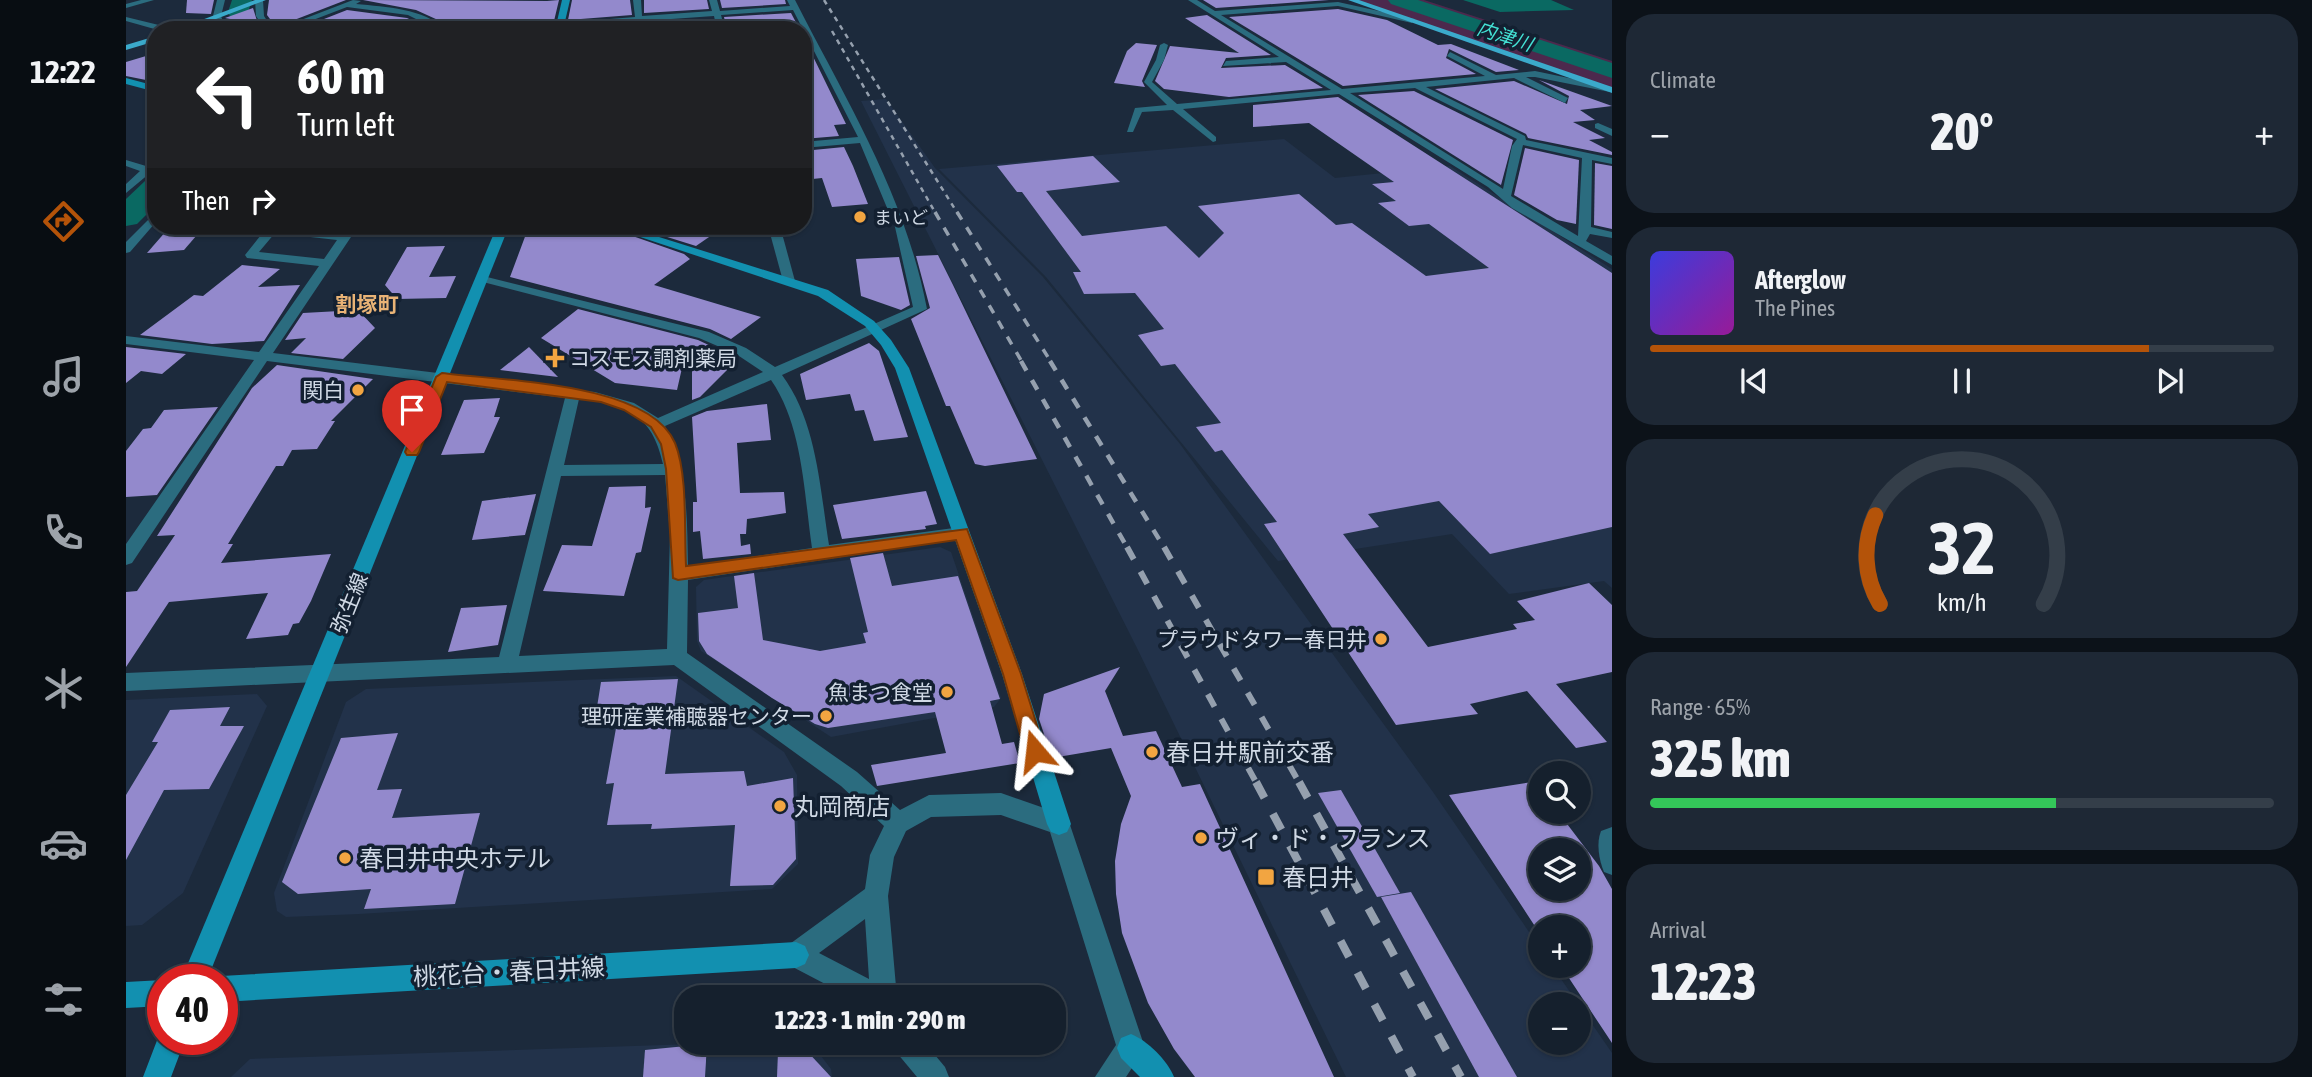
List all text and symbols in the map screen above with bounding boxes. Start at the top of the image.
water label: 内津川 [1474,17,1537,56]
text: 60 m [297,48,385,104]
icon: left [182,49,273,140]
text: 12:22 [30,53,96,90]
text: Climate [1650,67,1716,93]
text: 20° [1930,101,1994,161]
text: Turn left [297,106,395,143]
text: − [1650,110,1670,153]
text: + [2254,110,2274,153]
icon: right [244,182,282,220]
text: Then [182,186,230,216]
icon: directions [39,197,88,246]
place label: まいど [874,207,928,228]
marker: まいど [852,209,868,225]
text: Afterglow [1755,265,1846,295]
district label: 割塚町 [336,292,399,316]
text: The Pines [1755,295,1835,321]
place label: コスモス調剤薬局 [569,346,737,370]
marker: コスモス調剤薬局 [547,350,563,366]
icon: music [39,352,88,401]
icon: previous [1735,362,1773,400]
icon: pause [1943,362,1981,400]
icon: next [2151,362,2189,400]
place label: 関白 [302,378,344,402]
pin [382,380,442,452]
marker: 関白 [350,382,366,398]
icon: arrive [393,391,431,429]
text: 32 [1928,507,1996,590]
icon: phone [39,508,88,557]
street label: 弥生線 [326,569,372,637]
text: km/h [1937,588,1987,616]
place label: プラウドタワー春日井 [1157,627,1367,651]
marker: プラウドタワー春日井 [1373,631,1389,647]
icon: climate [39,664,88,713]
place label: 魚まつ食堂 [828,680,933,704]
marker: 魚まつ食堂 [939,684,955,700]
text: Range · 65% [1650,694,1750,720]
place label: 理研産業補聴器センター [581,704,812,728]
marker: 理研産業補聴器センター [818,708,834,724]
position arrow [998,714,1072,788]
text: 325 km [1650,728,1791,788]
place label: 春日井駅前交番 [1166,739,1334,766]
marker: 春日井駅前交番 [1144,744,1160,760]
map controls [1528,761,1591,1055]
button: search [1528,761,1591,824]
place label: 丸岡商店 [794,793,890,820]
marker: 丸岡商店 [772,798,788,814]
icon: car [39,819,88,868]
place label: ヴィ・ド・フランス [1215,825,1431,852]
marker: ヴィ・ド・フランス [1193,830,1209,846]
button: layers [1528,838,1591,901]
place label: 春日井中央ホテル [359,845,551,872]
marker: 春日井中央ホテル [337,850,353,866]
place label: 春日井 [1282,864,1354,891]
marker: 春日井 [1256,867,1276,887]
button: + [1528,915,1591,978]
text: Arrival [1650,917,1706,943]
text: 12:23 [1650,951,1757,1011]
street label: 桃花台・春日井線 [412,953,606,991]
speed limit sign: 40 [147,964,238,1055]
icon: filters [39,975,88,1024]
button: − [1528,992,1591,1055]
text: 12:23 · 1 min · 290 m [775,1005,965,1035]

